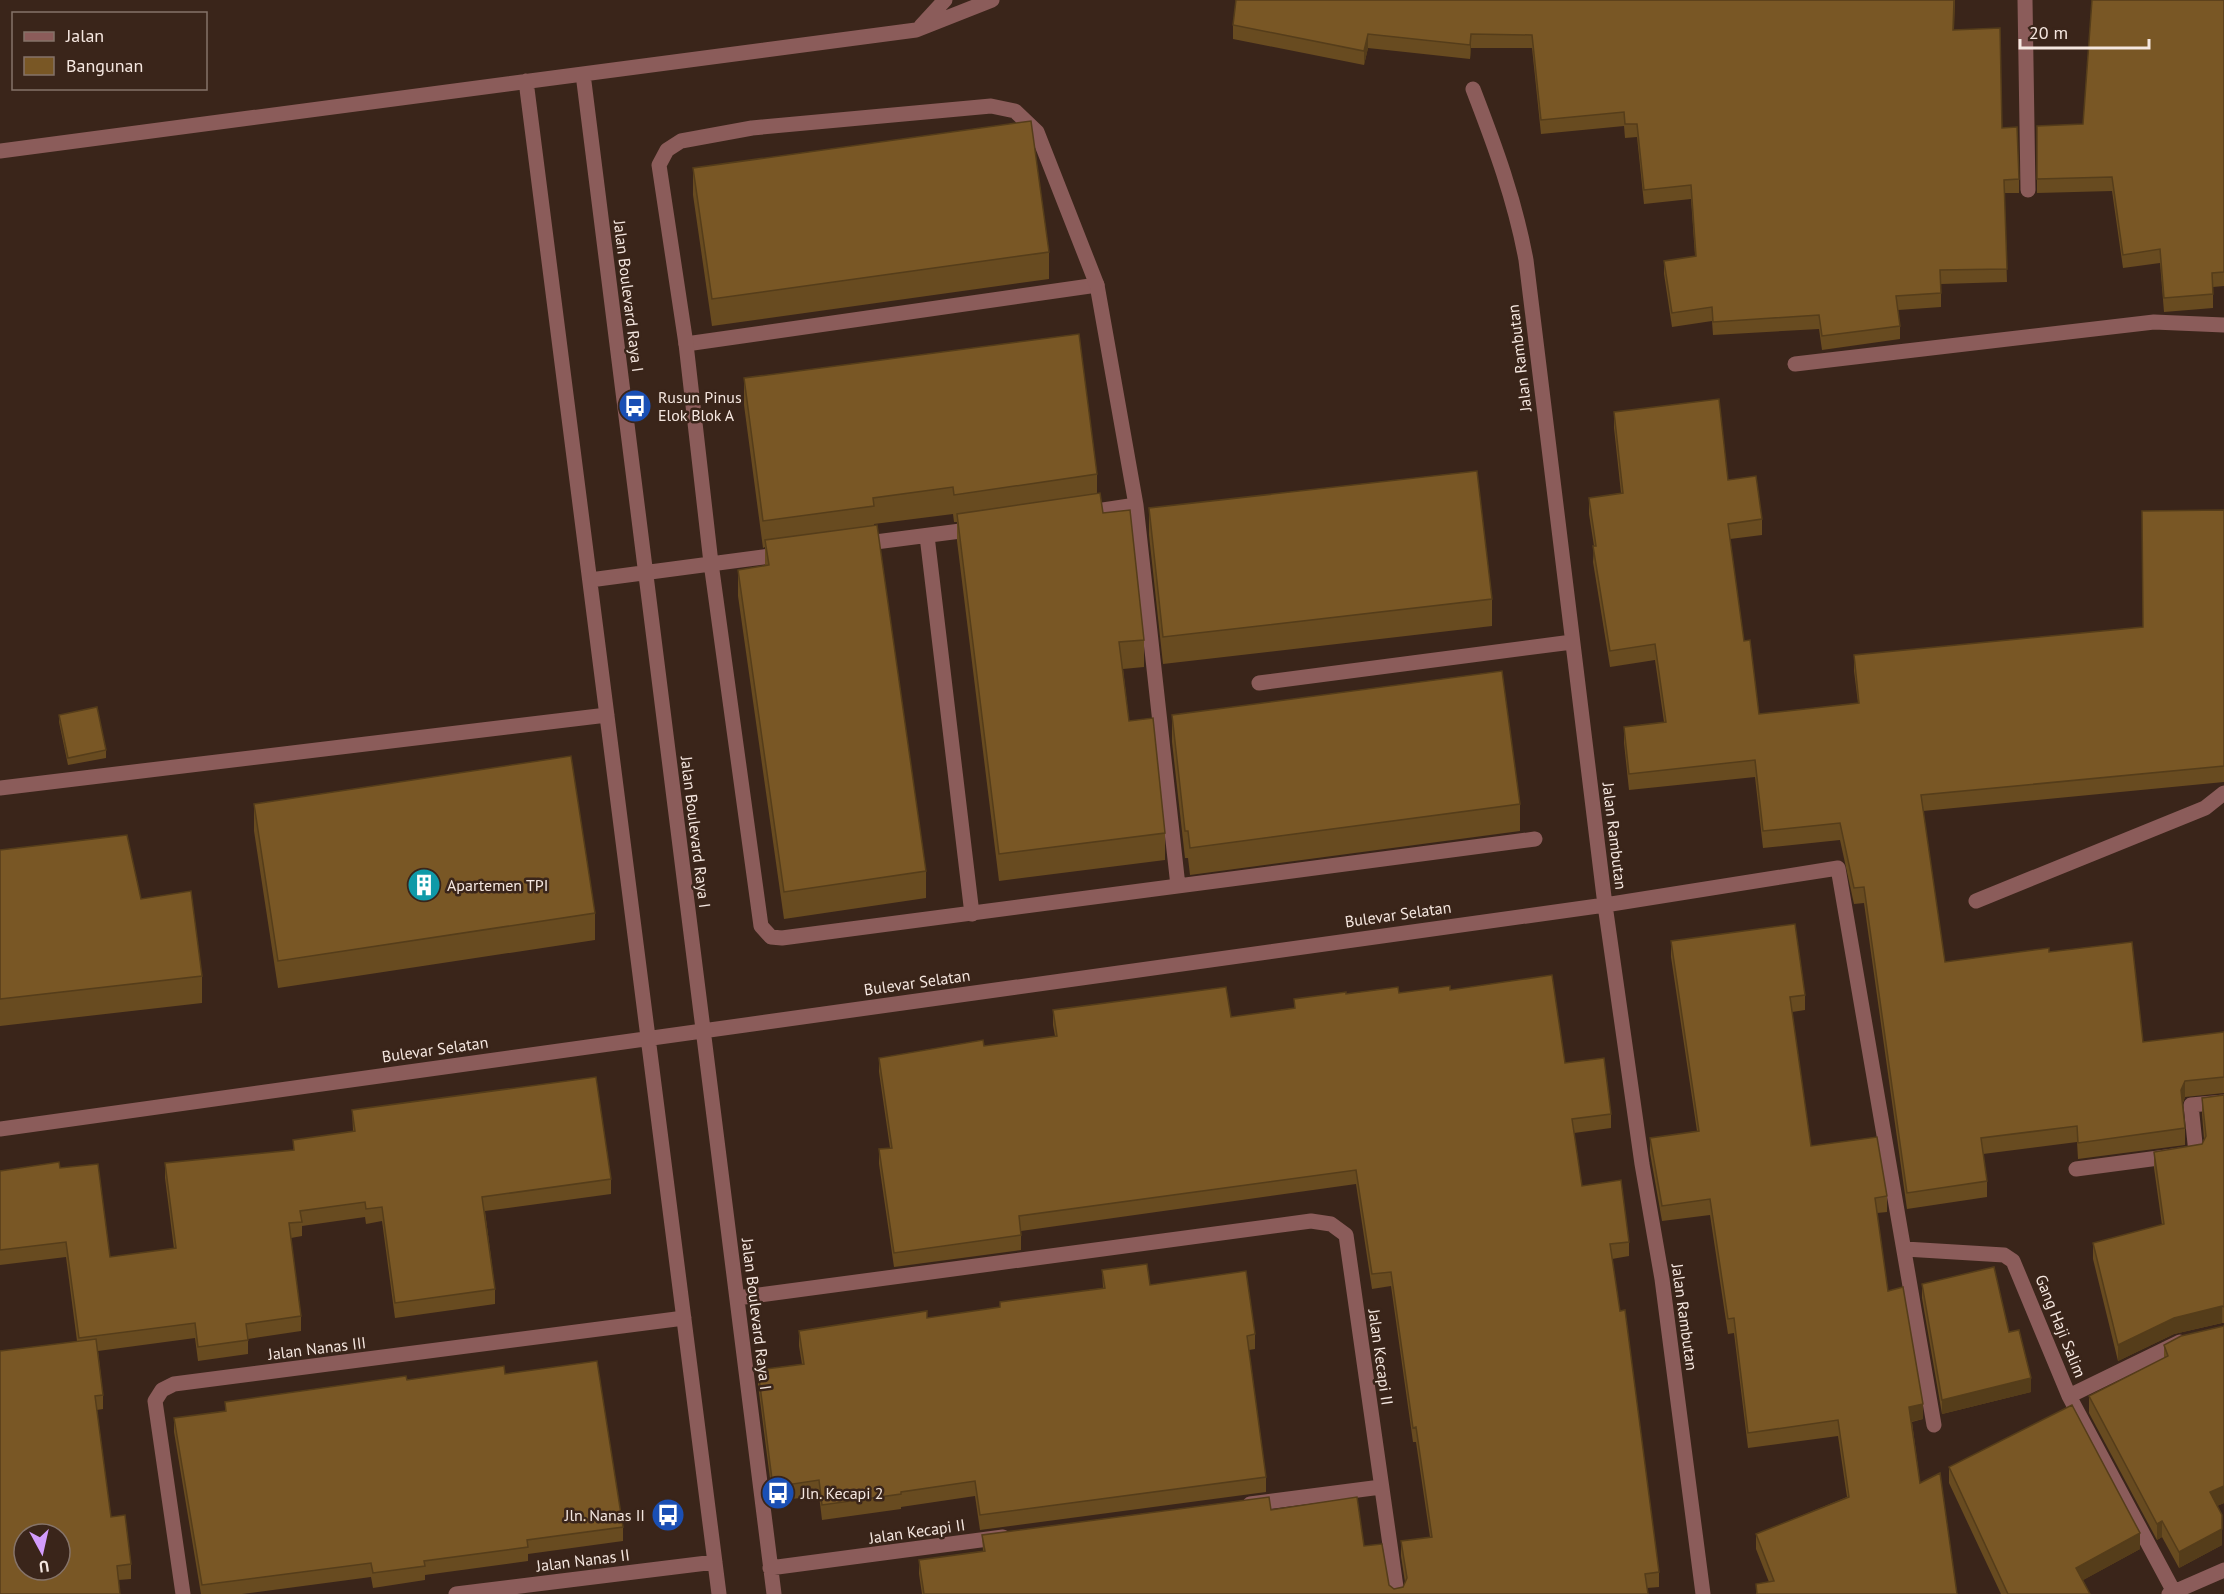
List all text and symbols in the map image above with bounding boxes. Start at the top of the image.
legend [12,12,207,90]
scale bar [2020,12,2149,50]
text: 20 m [2029,21,2068,44]
text: Jalan [65,24,104,47]
text: Bangunan [66,54,143,77]
street label: Jalan Boulevard Raya I [610,218,648,373]
street label: Jalan Rambutan [1503,303,1536,414]
place label: Rusun Pinus Elok Blok A [658,387,742,425]
bus stop icon: Rusun Pinus Elok Blok A [617,388,653,424]
street label: Jalan Boulevard Raya I [677,754,715,909]
street label: Jalan Rambutan [1598,780,1631,891]
building icon: Apartemen TPI [406,867,442,903]
place label: Apartemen TPI [447,875,548,895]
street label: Bulevar Selatan [1344,897,1452,931]
street label: Bulevar Selatan [863,965,971,999]
street label: Bulevar Selatan [381,1032,489,1066]
street label: Jalan Boulevard Raya I [738,1236,776,1391]
street label: Jalan Rambutan [1667,1261,1702,1372]
street label: Gang Haji Salim [2031,1272,2091,1380]
street label: Jalan Kecapi II [1364,1307,1398,1406]
street label: Jalan Nanas III [266,1332,367,1364]
bus stop icon: Jln. Kecapi 2 [760,1475,796,1511]
place label: Jln. Kecapi 2 [800,1483,884,1503]
bus stop icon: Jln. Nanas II [650,1497,686,1533]
place label: Jln. Nanas II [564,1505,645,1525]
street label: Jalan Kecapi II [867,1514,966,1548]
north arrow [12,1522,72,1582]
street label: Jalan Nanas II [534,1544,631,1576]
text: U [38,1556,50,1577]

